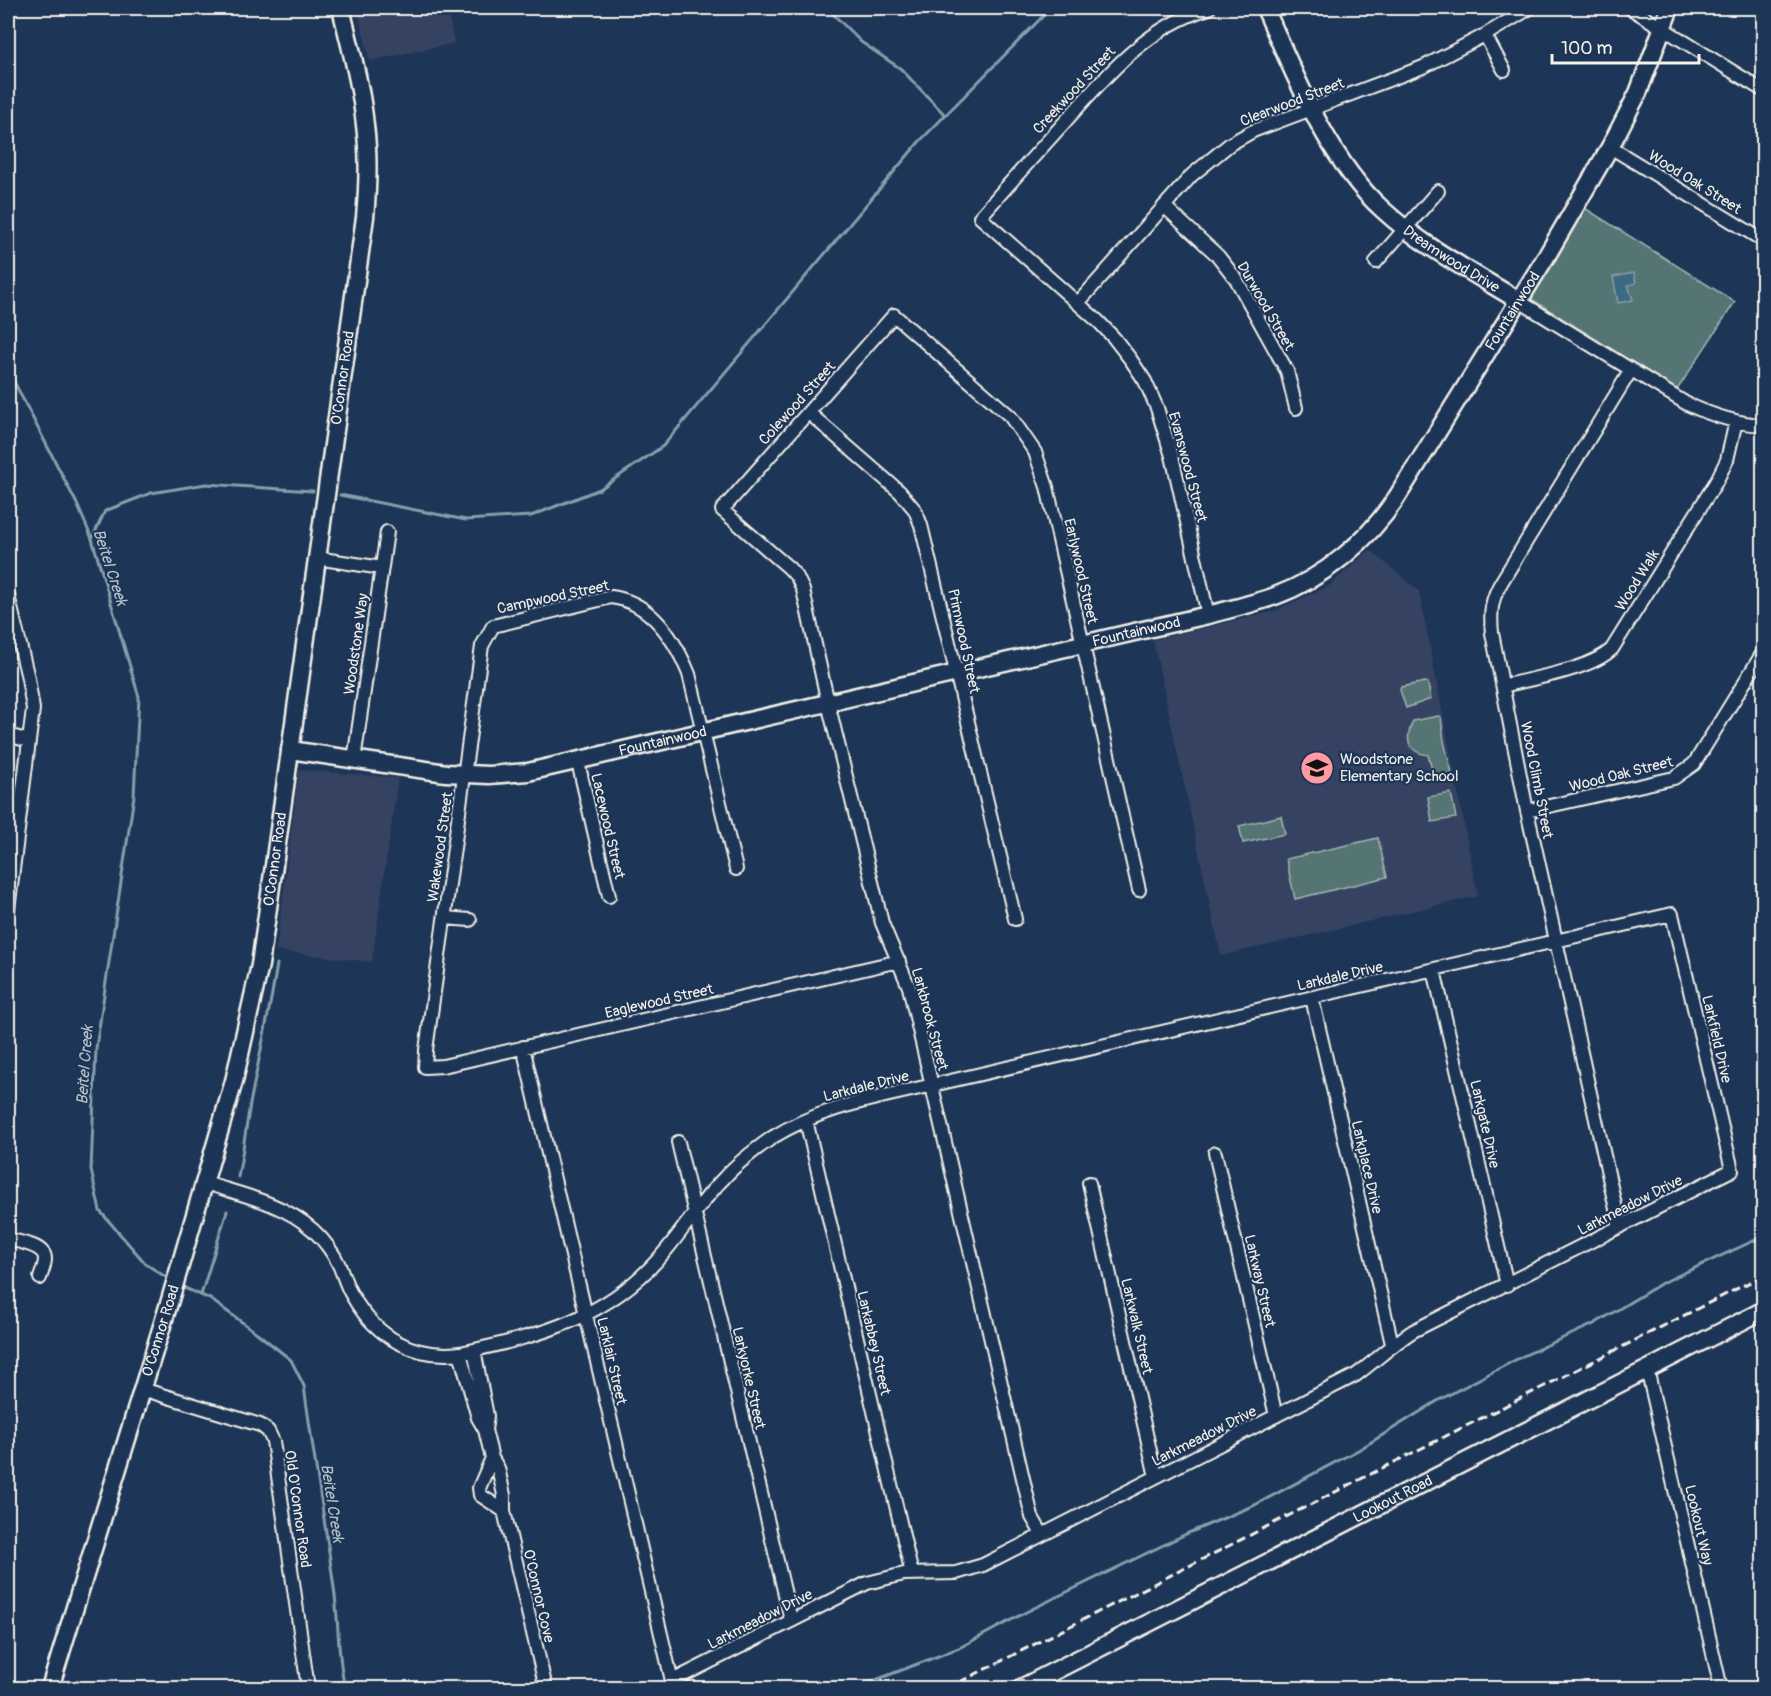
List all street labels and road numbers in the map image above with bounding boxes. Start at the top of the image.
street label: Creekwood Street [1029,42,1120,138]
street label: Clearwood Street [1237,74,1348,131]
street label: Wood Oak Street [1645,146,1746,219]
street label: Dreamwood Drive [1399,221,1504,297]
street label: Durwood Street [1232,258,1299,355]
street label: Fountainwood [1481,268,1545,354]
street label: O'Connor Road [327,330,359,426]
street label: Colewood Street [755,357,840,449]
street label: Evanswood Street [1164,410,1212,525]
street label: Earlywood Street [1059,517,1102,627]
street label: Wood Walk [1611,545,1664,615]
street label: Campwood Street [495,576,612,619]
street label: Primwood Street [943,587,984,696]
street label: Woodstone Way [340,592,373,696]
street label: Fountainwood [1090,613,1182,651]
street label: Wood Climb Street [1516,720,1557,841]
street label: Fountainwood [617,722,709,761]
street label: Wood Oak Street [1567,752,1676,797]
street label: Lacewood Street [586,771,629,882]
street label: Wakewood Street [423,790,458,903]
street label: O'Connor Road [259,811,291,908]
street label: Larkdale Drive [1295,957,1386,996]
street label: Larkbrook Street [907,966,953,1074]
street label: Eaglewood Street [603,980,716,1023]
street label: Larkfield Drive [1697,993,1736,1085]
street label: Larkdale Drive [821,1067,912,1106]
street label: Larkgate Drive [1465,1078,1504,1171]
street label: Larkplace Drive [1347,1119,1387,1216]
street label: Larkmeadow Drive [1575,1171,1686,1240]
street label: Larkway Street [1240,1233,1280,1330]
street label: Larkwalk Street [1116,1276,1157,1377]
street label: O'Connor Road [138,1283,184,1379]
street label: Larkabbey Street [852,1289,895,1398]
street label: Larklair Street [592,1315,631,1408]
street label: Larkyorke Street [728,1325,770,1432]
street label: Larkmeadow Drive [1149,1402,1260,1471]
street label: Old O'Connor Road [280,1449,315,1569]
street label: Lookout Road [1350,1471,1436,1528]
street label: Lookout Way [1680,1483,1717,1568]
street label: O'Connor Cove [519,1548,559,1645]
street label: Larkmeadow Drive [705,1585,816,1654]

